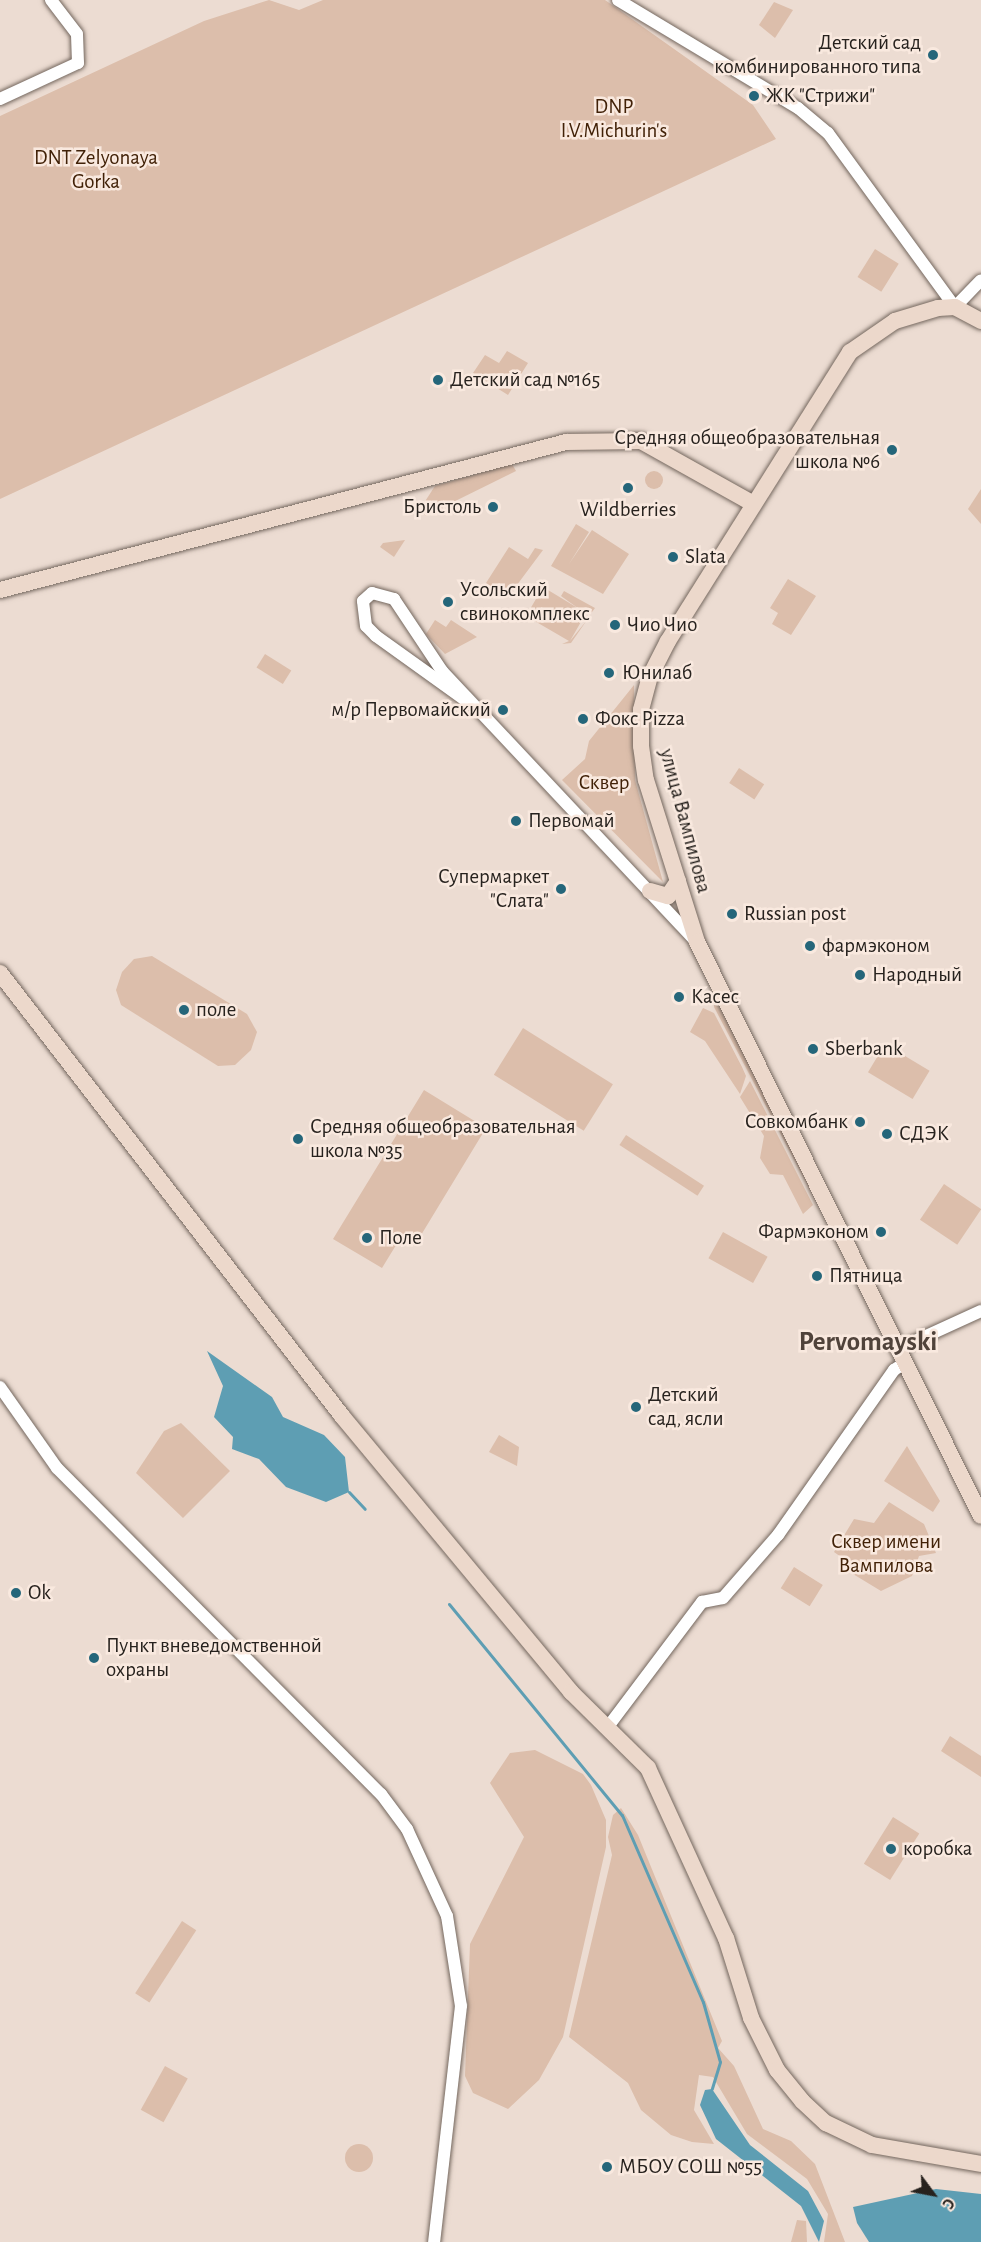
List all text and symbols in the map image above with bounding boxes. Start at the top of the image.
place label: Детский сад комбинированного типа [714,30,921,80]
marker: Детский сад комбинированного типа [926,48,940,62]
place label: ЖК "Стрижи" [766,83,875,109]
marker: ЖК "Стрижи" [747,89,761,103]
park label: DNP I.V.Michurin's [561,94,667,144]
park label: DNT Zelyonaya Gorka [34,145,158,195]
place label: Детский сад №165 [450,367,600,393]
marker: Детский сад №165 [431,373,445,387]
place label: Средняя общеобразовательная школа №6 [614,425,880,475]
marker: Средняя общеобразовательная школа №6 [885,443,899,457]
marker: Wildberries [621,481,635,495]
place label: Бристоль [403,494,481,520]
place label: Wildberries [580,497,676,523]
marker: Бристоль [486,500,500,514]
place label: Slata [685,544,726,570]
marker: Slata [666,550,680,564]
place label: Усольский свинокомплекс [460,577,590,627]
marker: Усольский свинокомплекс [441,595,455,609]
place label: Чио Чио [627,612,697,638]
marker: Чио Чио [608,618,622,632]
place label: Юнилаб [622,660,692,686]
marker: Юнилаб [600,664,618,682]
place label: м/р Первомайский [331,697,491,723]
marker: м/р Первомайский [496,703,510,717]
place label: Фокс Pizza [595,706,685,732]
marker: Фокс Pizza [576,712,590,726]
street label: улица Вампилова [654,746,716,896]
park label: Сквер [578,770,630,796]
place label: Первомай [528,808,615,834]
marker: Первомай [509,814,523,828]
place label: Супермаркет "Слата" [438,864,549,914]
marker: Супермаркет "Слата" [554,882,568,896]
place label: Russian post [744,901,846,927]
marker: Russian post [725,907,739,921]
place label: фармэконом [822,933,930,959]
marker: фармэконом [803,939,817,953]
place label: Народный [872,962,962,988]
marker: Народный [853,968,867,982]
place label: Касес [691,984,739,1010]
marker: Касес [672,990,686,1004]
place label: поле [196,997,236,1023]
marker: поле [177,1003,191,1017]
place label: Sberbank [825,1036,903,1062]
marker: Sberbank [806,1042,820,1056]
place label: Совкомбанк [745,1109,848,1135]
place label: Средняя общеобразовательная школа №35 [310,1114,576,1164]
marker: Совкомбанк [853,1115,867,1129]
place label: СДЭК [899,1121,949,1147]
marker: СДЭК [880,1127,894,1141]
marker: Средняя общеобразовательная школа №35 [291,1132,305,1146]
place label: Фармэконом [758,1219,869,1245]
place label: Поле [379,1225,422,1251]
marker: Фармэконом [874,1225,888,1239]
marker: Поле [360,1231,374,1245]
place label: Пятница [829,1263,903,1289]
marker: Пятница [810,1269,824,1283]
district label: Pervomayski [799,1326,937,1358]
place label: Детский сад, ясли [648,1382,724,1432]
marker: Детский сад, ясли [629,1400,643,1414]
park label: Сквер имени Вампилова [831,1529,941,1579]
place label: Ok [28,1580,51,1606]
marker: Ok [9,1586,23,1600]
place label: Пункт вневедомственной охраны [106,1633,322,1683]
marker: Пункт вневедомственной охраны [87,1651,101,1665]
place label: коробка [903,1836,972,1862]
marker: коробка [884,1842,898,1856]
place label: МБОУ СОШ №55 [619,2154,762,2180]
marker: МБОУ СОШ №55 [600,2160,614,2174]
north arrow [903,2164,963,2224]
text: С [939,2196,957,2212]

